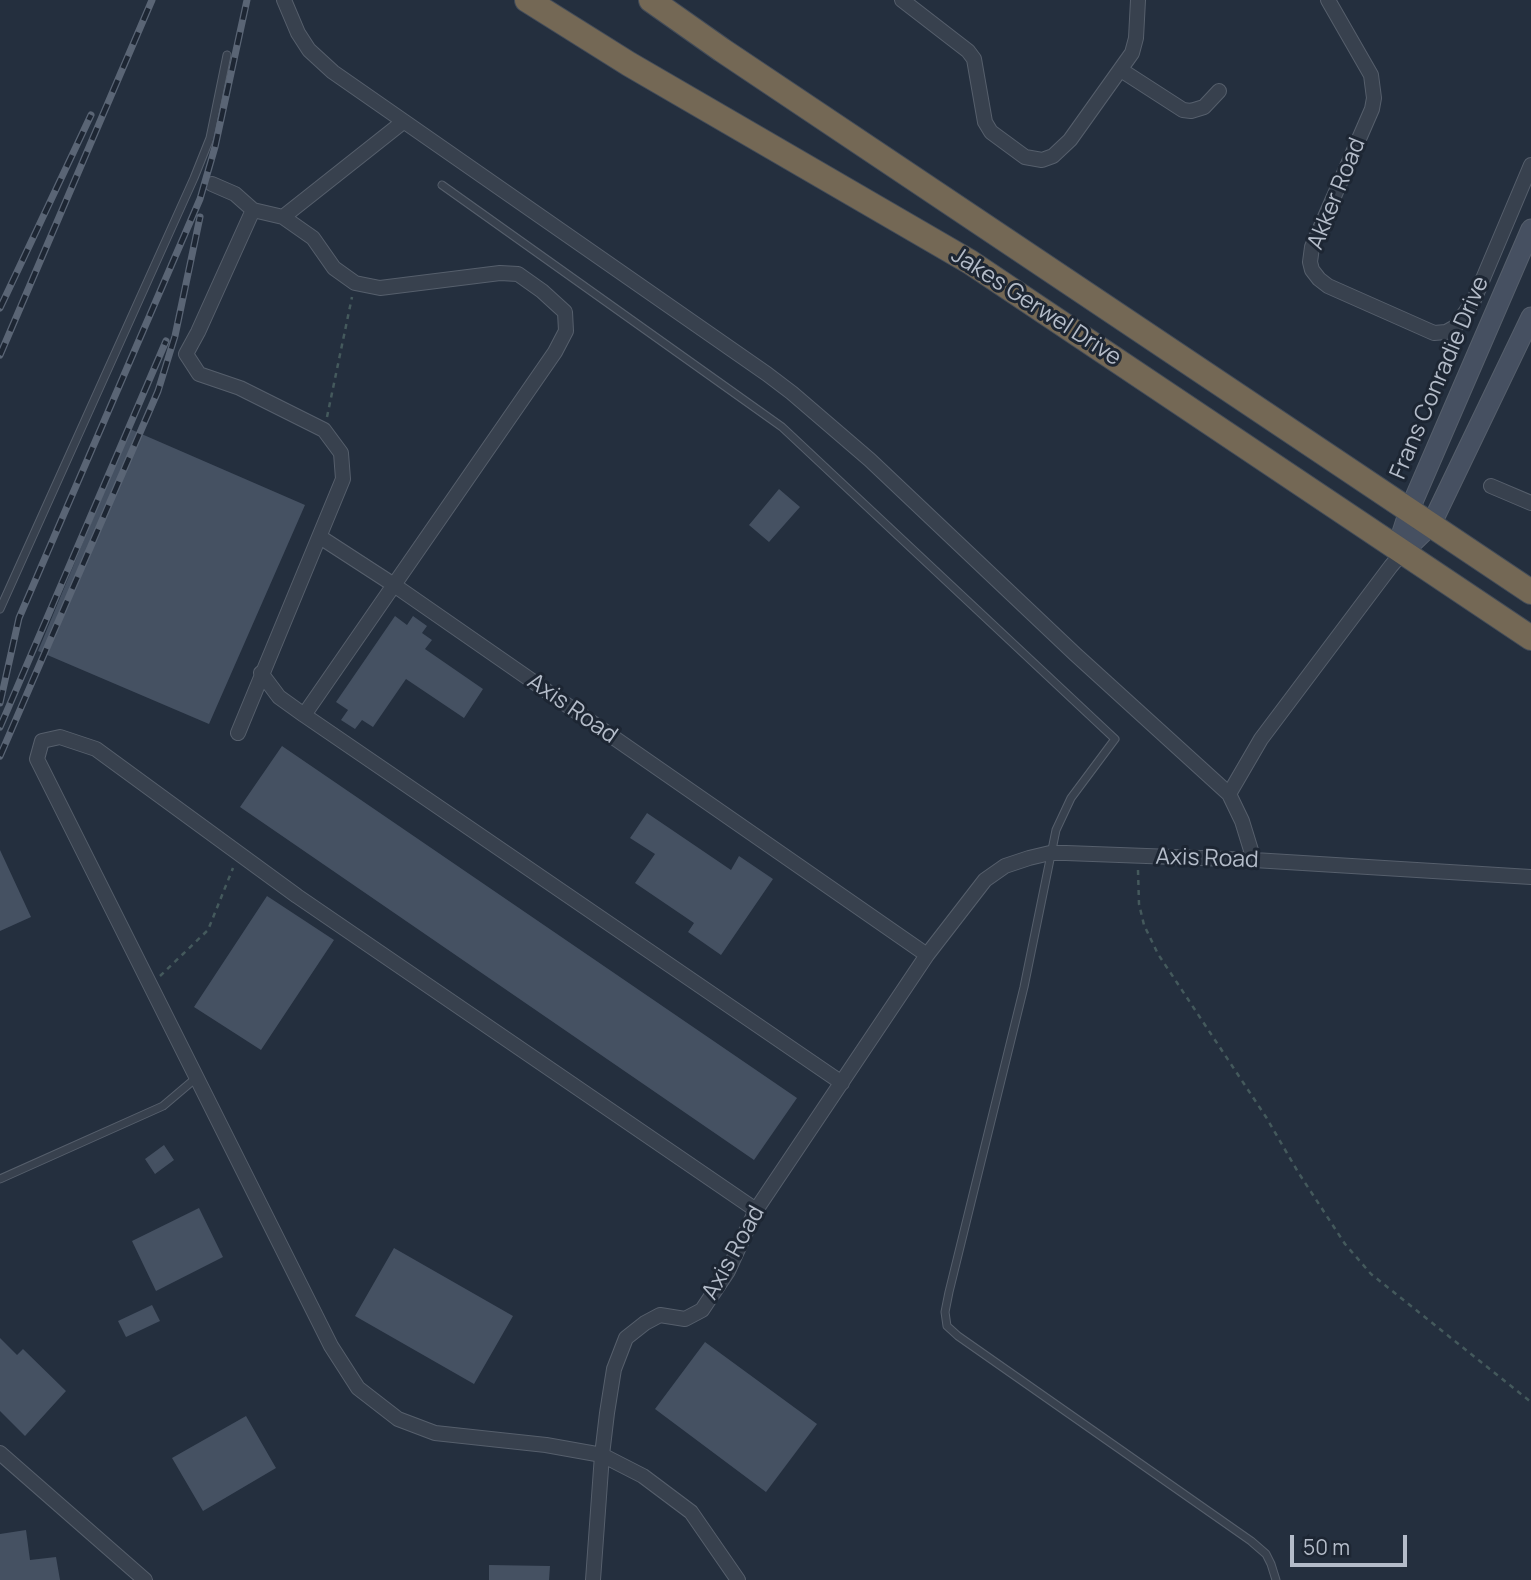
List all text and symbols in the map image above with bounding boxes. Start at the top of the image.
street label: Akker Road [1302,134,1372,254]
street label: Jakes Gerwel Drive [946,242,1126,372]
street label: Frans Conradie Drive [1385,272,1495,484]
street label: Axis Road [522,668,622,750]
street label: Axis Road [1155,843,1259,875]
street label: Axis Road [697,1201,771,1305]
scale bar [1293,1520,1410,1564]
text: 50 m [1303,1533,1350,1561]

